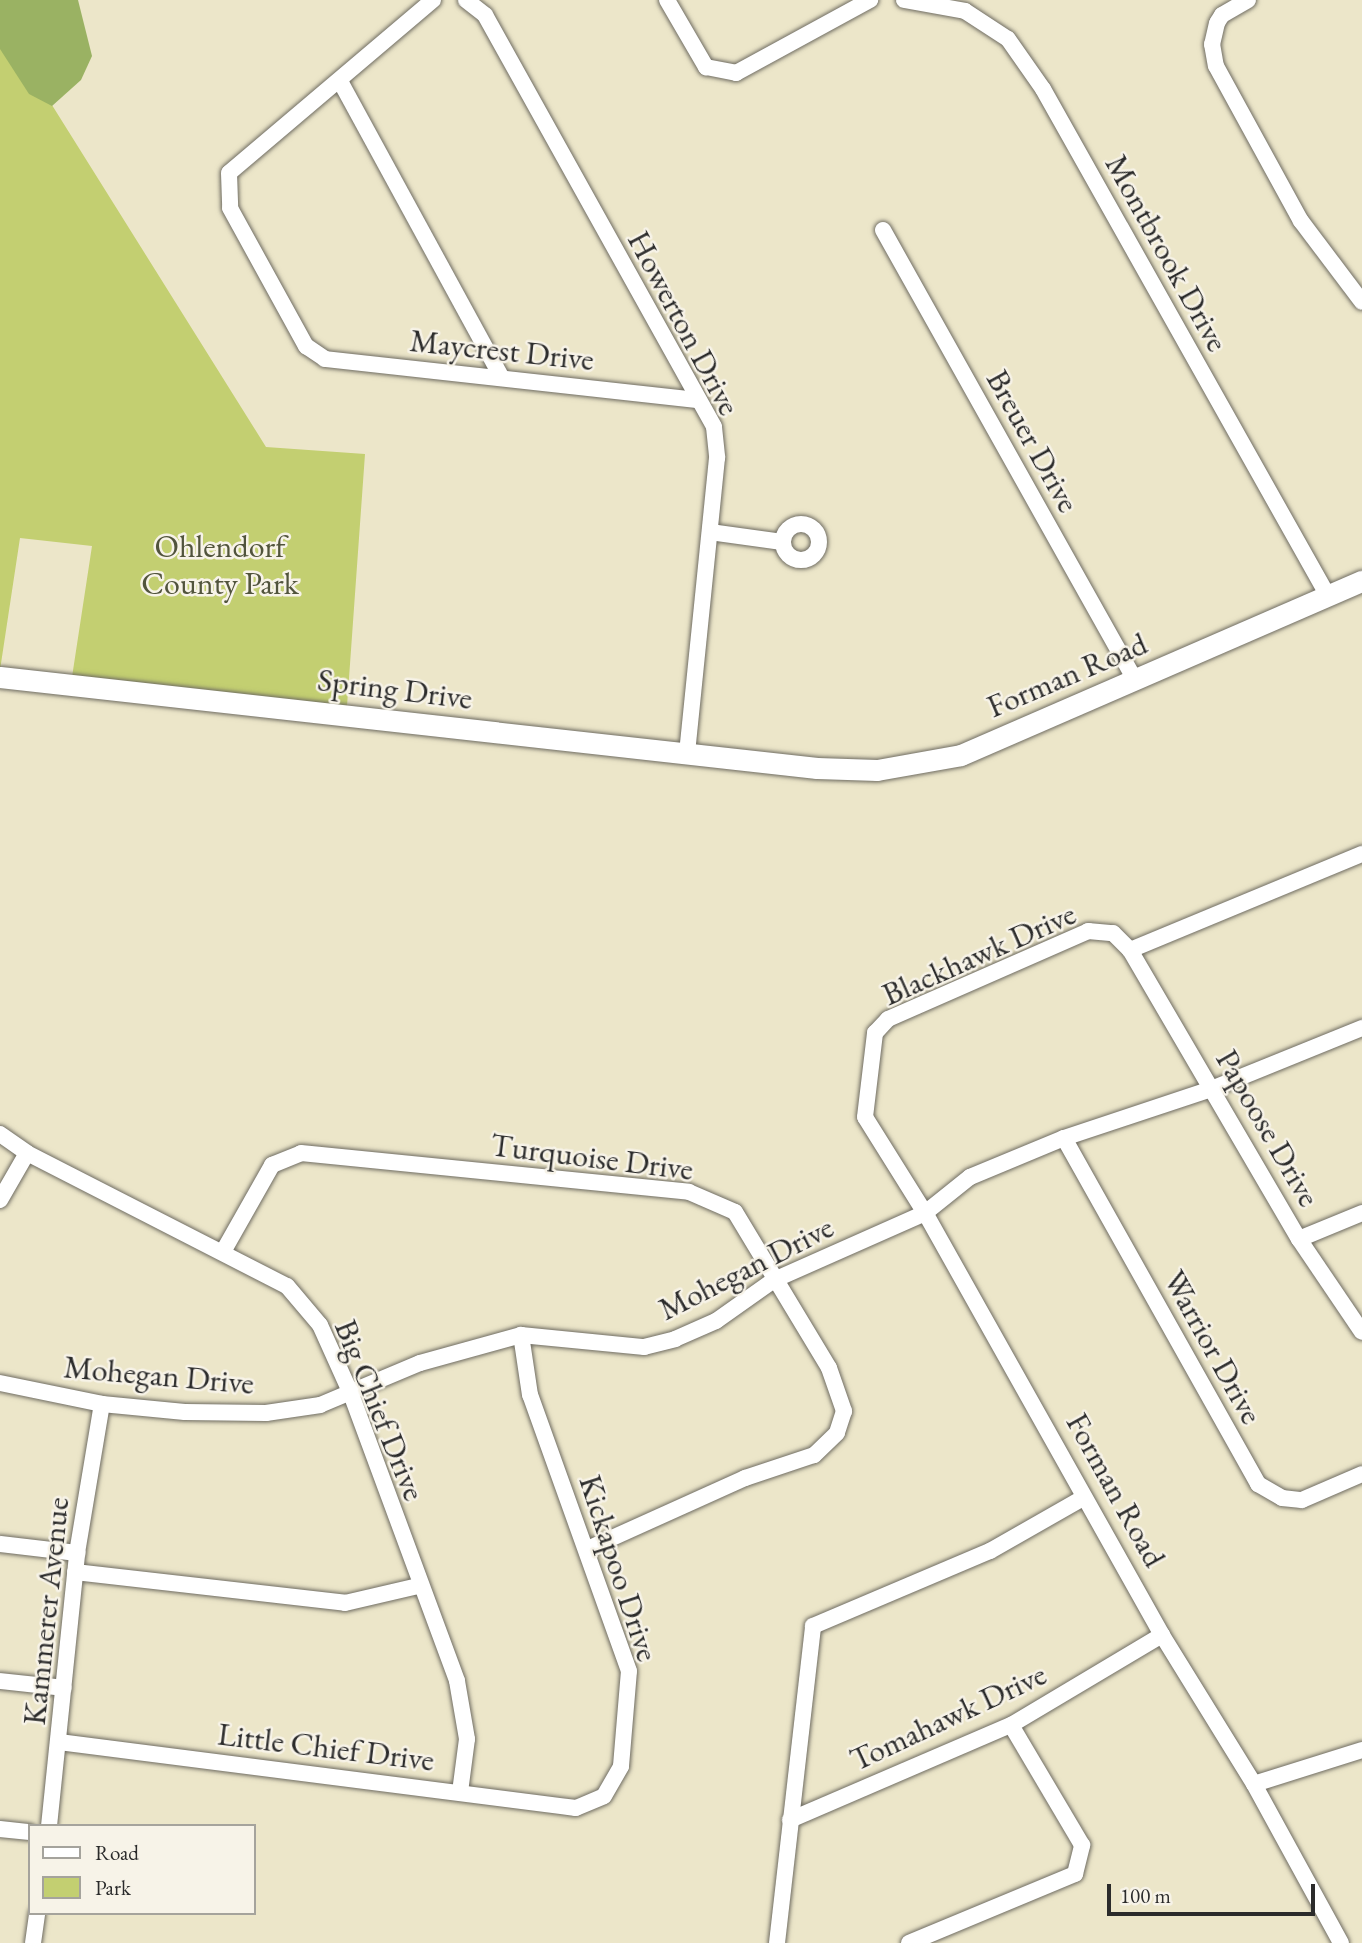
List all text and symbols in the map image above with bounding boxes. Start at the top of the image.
street label: Montbrook Drive [1097,148,1237,358]
street label: Howerton Drive [619,224,749,422]
street label: Maycrest Drive [408,321,596,379]
street label: Breuer Drive [978,363,1088,519]
park label: Ohlendorf County Park [141,528,299,603]
street label: Forman Road [981,624,1153,726]
street label: Spring Drive [315,660,475,718]
street label: Blackhawk Drive [876,894,1082,1014]
street label: Papoose Drive [1208,1043,1328,1213]
street label: Turquoise Drive [489,1126,695,1188]
street label: Mohegan Drive [652,1208,840,1328]
street label: Warrior Drive [1155,1264,1271,1430]
street label: Big Chief Drive [326,1314,434,1506]
street label: Mohegan Drive [62,1348,256,1402]
street label: Forman Road [1058,1406,1174,1574]
street label: Kickapoo Drive [571,1470,667,1666]
street label: Kammerer Avenue [15,1495,77,1727]
street label: Tomahawk Drive [844,1655,1052,1779]
street label: Little Chief Drive [216,1715,436,1779]
legend [28,1824,256,1915]
text: Road [95,1839,139,1866]
scale bar [1110,1870,1318,1914]
text: Park [95,1874,131,1901]
text: 100 m [1120,1882,1171,1909]

